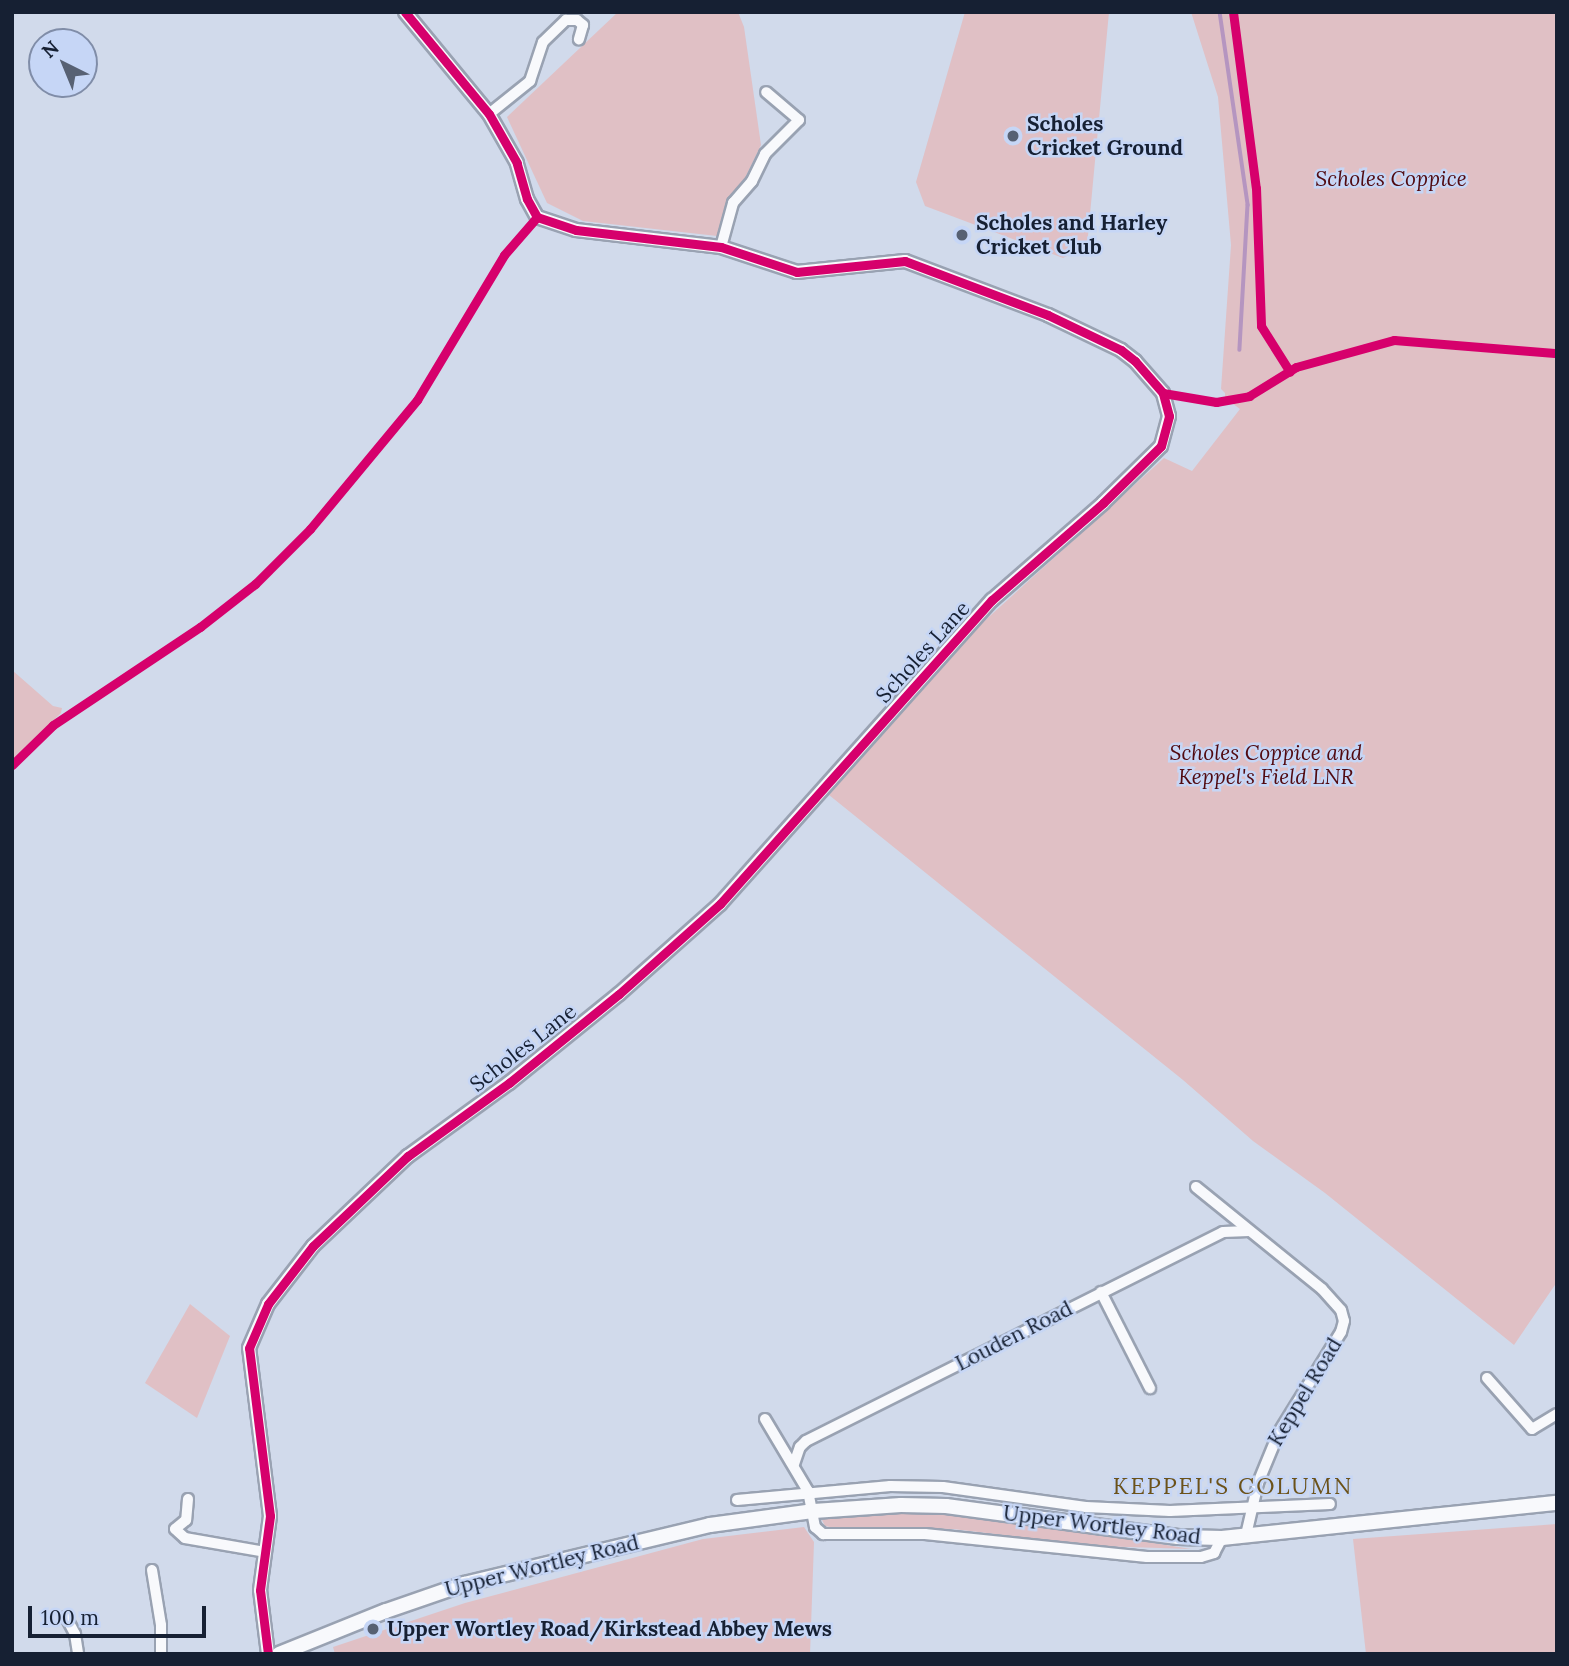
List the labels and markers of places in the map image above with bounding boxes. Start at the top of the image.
place label: Scholes Cricket Ground [1027,111,1183,161]
marker: Scholes Cricket Ground [1005,128,1021,144]
place label: Scholes and Harley Cricket Club [976,210,1167,260]
marker: Scholes and Harley Cricket Club [954,227,970,243]
place label: Upper Wortley Road/Kirkstead Abbey Mews [387,1616,832,1642]
marker: Upper Wortley Road/Kirkstead Abbey Mews [365,1621,381,1637]

